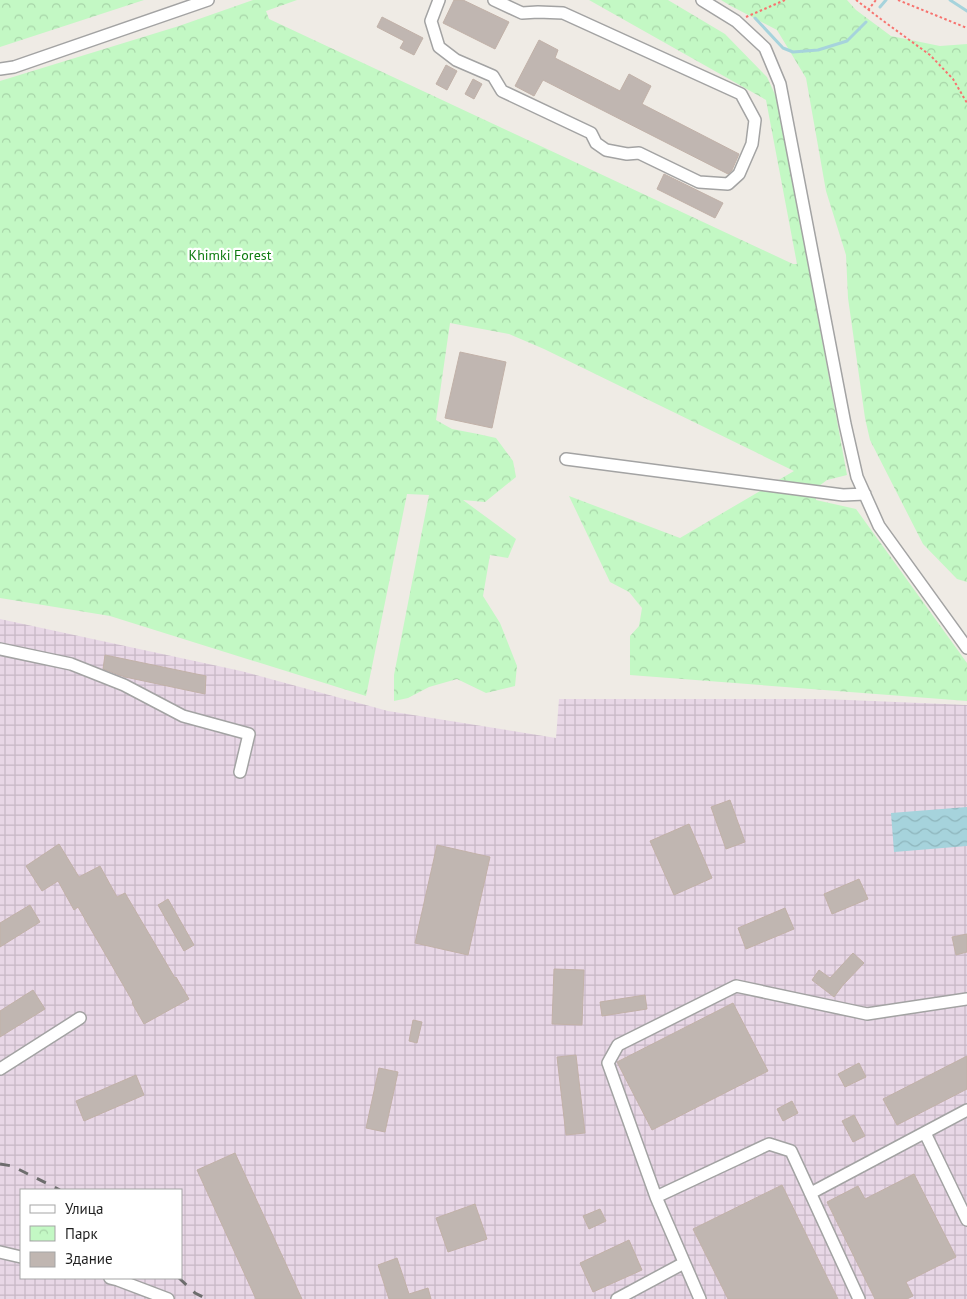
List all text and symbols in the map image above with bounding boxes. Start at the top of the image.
park label: Khimki Forest [189,246,272,264]
legend [20,1189,182,1279]
text: Улица [65,1199,103,1218]
text: Парк [65,1224,98,1243]
text: Здание [65,1249,113,1268]

